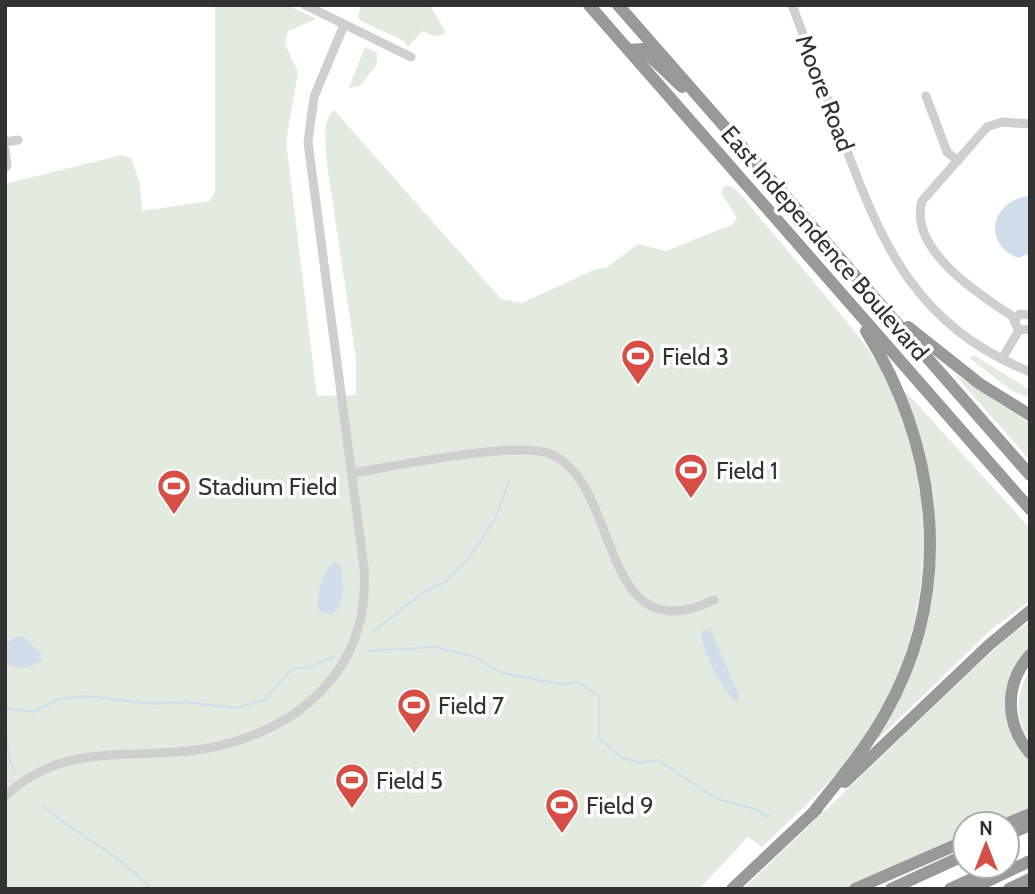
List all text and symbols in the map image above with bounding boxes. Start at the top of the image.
street label: Moore Road [789,31,861,155]
street label: East Independence Boulevard [715,120,935,366]
sports icon: Field 3 [619,337,657,386]
place label: Field 3 [662,342,729,371]
sports icon: Field 1 [672,451,710,500]
place label: Field 1 [716,456,778,485]
sports icon: Stadium Field [155,467,193,516]
place label: Stadium Field [198,472,337,501]
sports icon: Field 7 [395,686,433,735]
place label: Field 7 [438,691,504,720]
sports icon: Field 5 [333,761,371,810]
place label: Field 5 [376,766,443,795]
sports icon: Field 9 [543,786,581,835]
place label: Field 9 [586,791,654,820]
north arrow [951,810,1021,880]
text: N [979,817,993,840]

